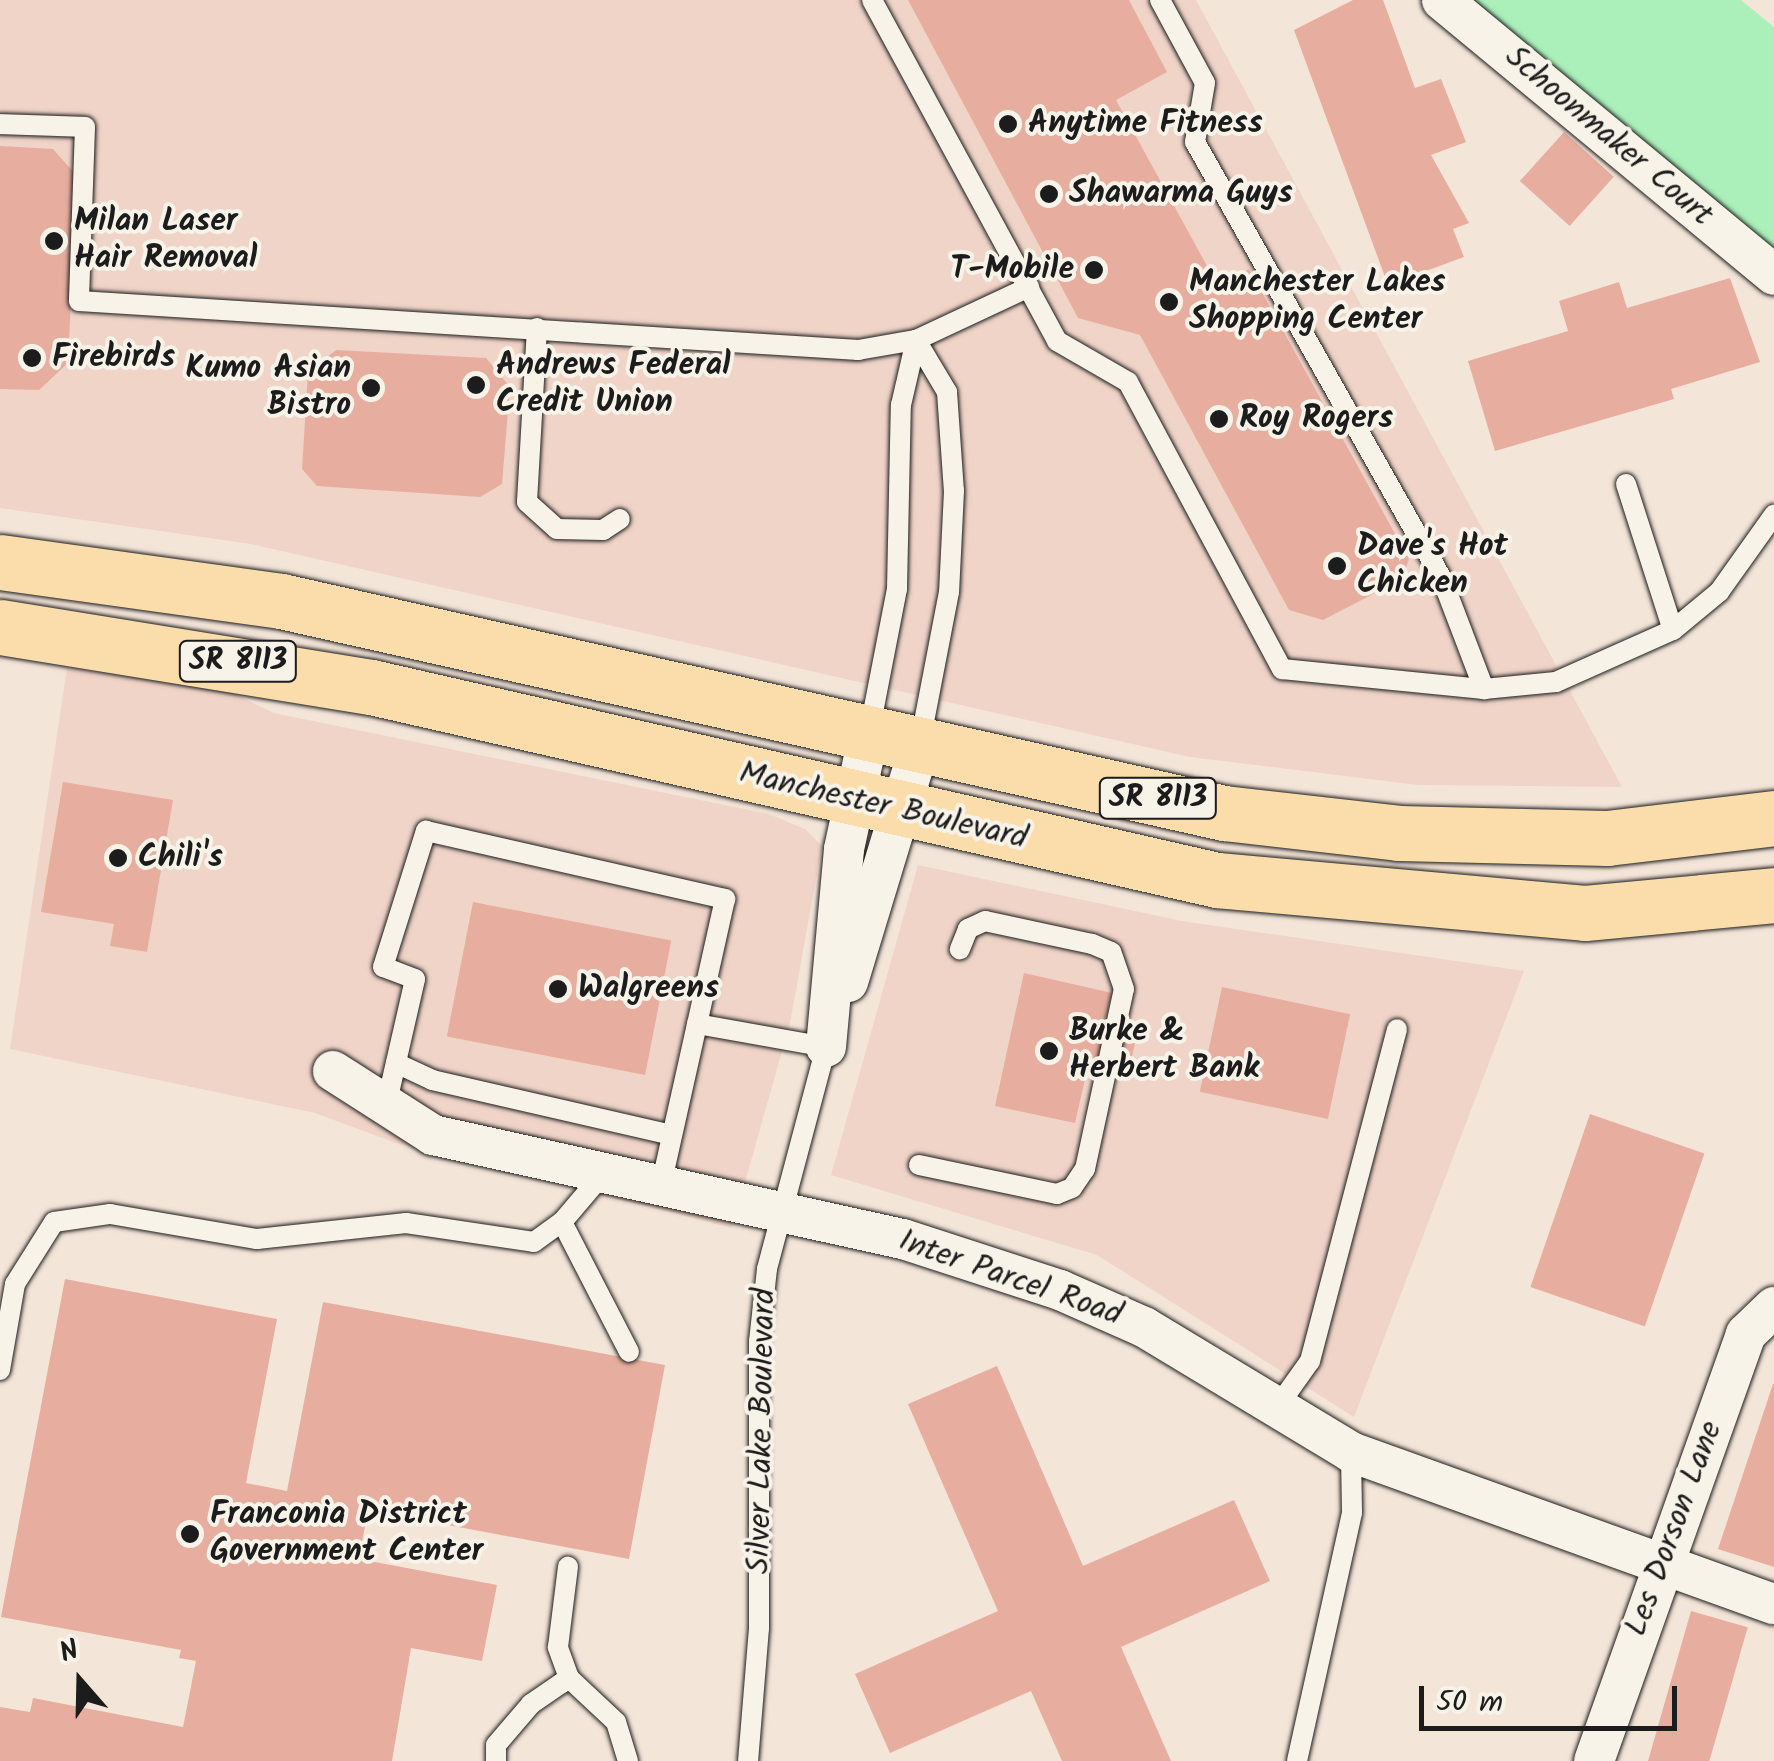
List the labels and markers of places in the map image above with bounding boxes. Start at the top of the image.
place label: Anytime Fitness [1028,105,1263,143]
marker: Anytime Fitness [997,113,1019,135]
place label: Shawarma Guys [1069,175,1293,213]
marker: Shawarma Guys [1038,183,1060,205]
place label: Milan Laser Hair Removal [74,204,257,279]
marker: Milan Laser Hair Removal [43,230,65,252]
place label: T-Mobile [950,251,1074,289]
marker: T-Mobile [1083,259,1105,281]
place label: Manchester Lakes Shopping Center [1189,265,1446,340]
marker: Manchester Lakes Shopping Center [1158,291,1180,313]
place label: Firebirds [52,339,175,377]
marker: Firebirds [21,347,43,369]
place label: Andrews Federal Credit Union [496,348,731,423]
place label: Kumo Asian Bistro [186,351,351,426]
marker: Andrews Federal Credit Union [465,374,487,396]
marker: Kumo Asian Bistro [360,377,382,399]
place label: Roy Rogers [1239,400,1393,438]
marker: Roy Rogers [1208,408,1230,430]
place label: Dave's Hot Chicken [1357,529,1508,604]
marker: Dave's Hot Chicken [1326,555,1348,577]
place label: Chili's [138,839,223,877]
marker: Chili's [107,847,129,869]
place label: Walgreens [578,970,719,1008]
marker: Walgreens [547,978,569,1000]
place label: Burke & Herbert Bank [1069,1014,1259,1089]
marker: Burke & Herbert Bank [1038,1040,1060,1062]
place label: Franconia District Government Center [210,1497,483,1572]
marker: Franconia District Government Center [179,1523,201,1545]

